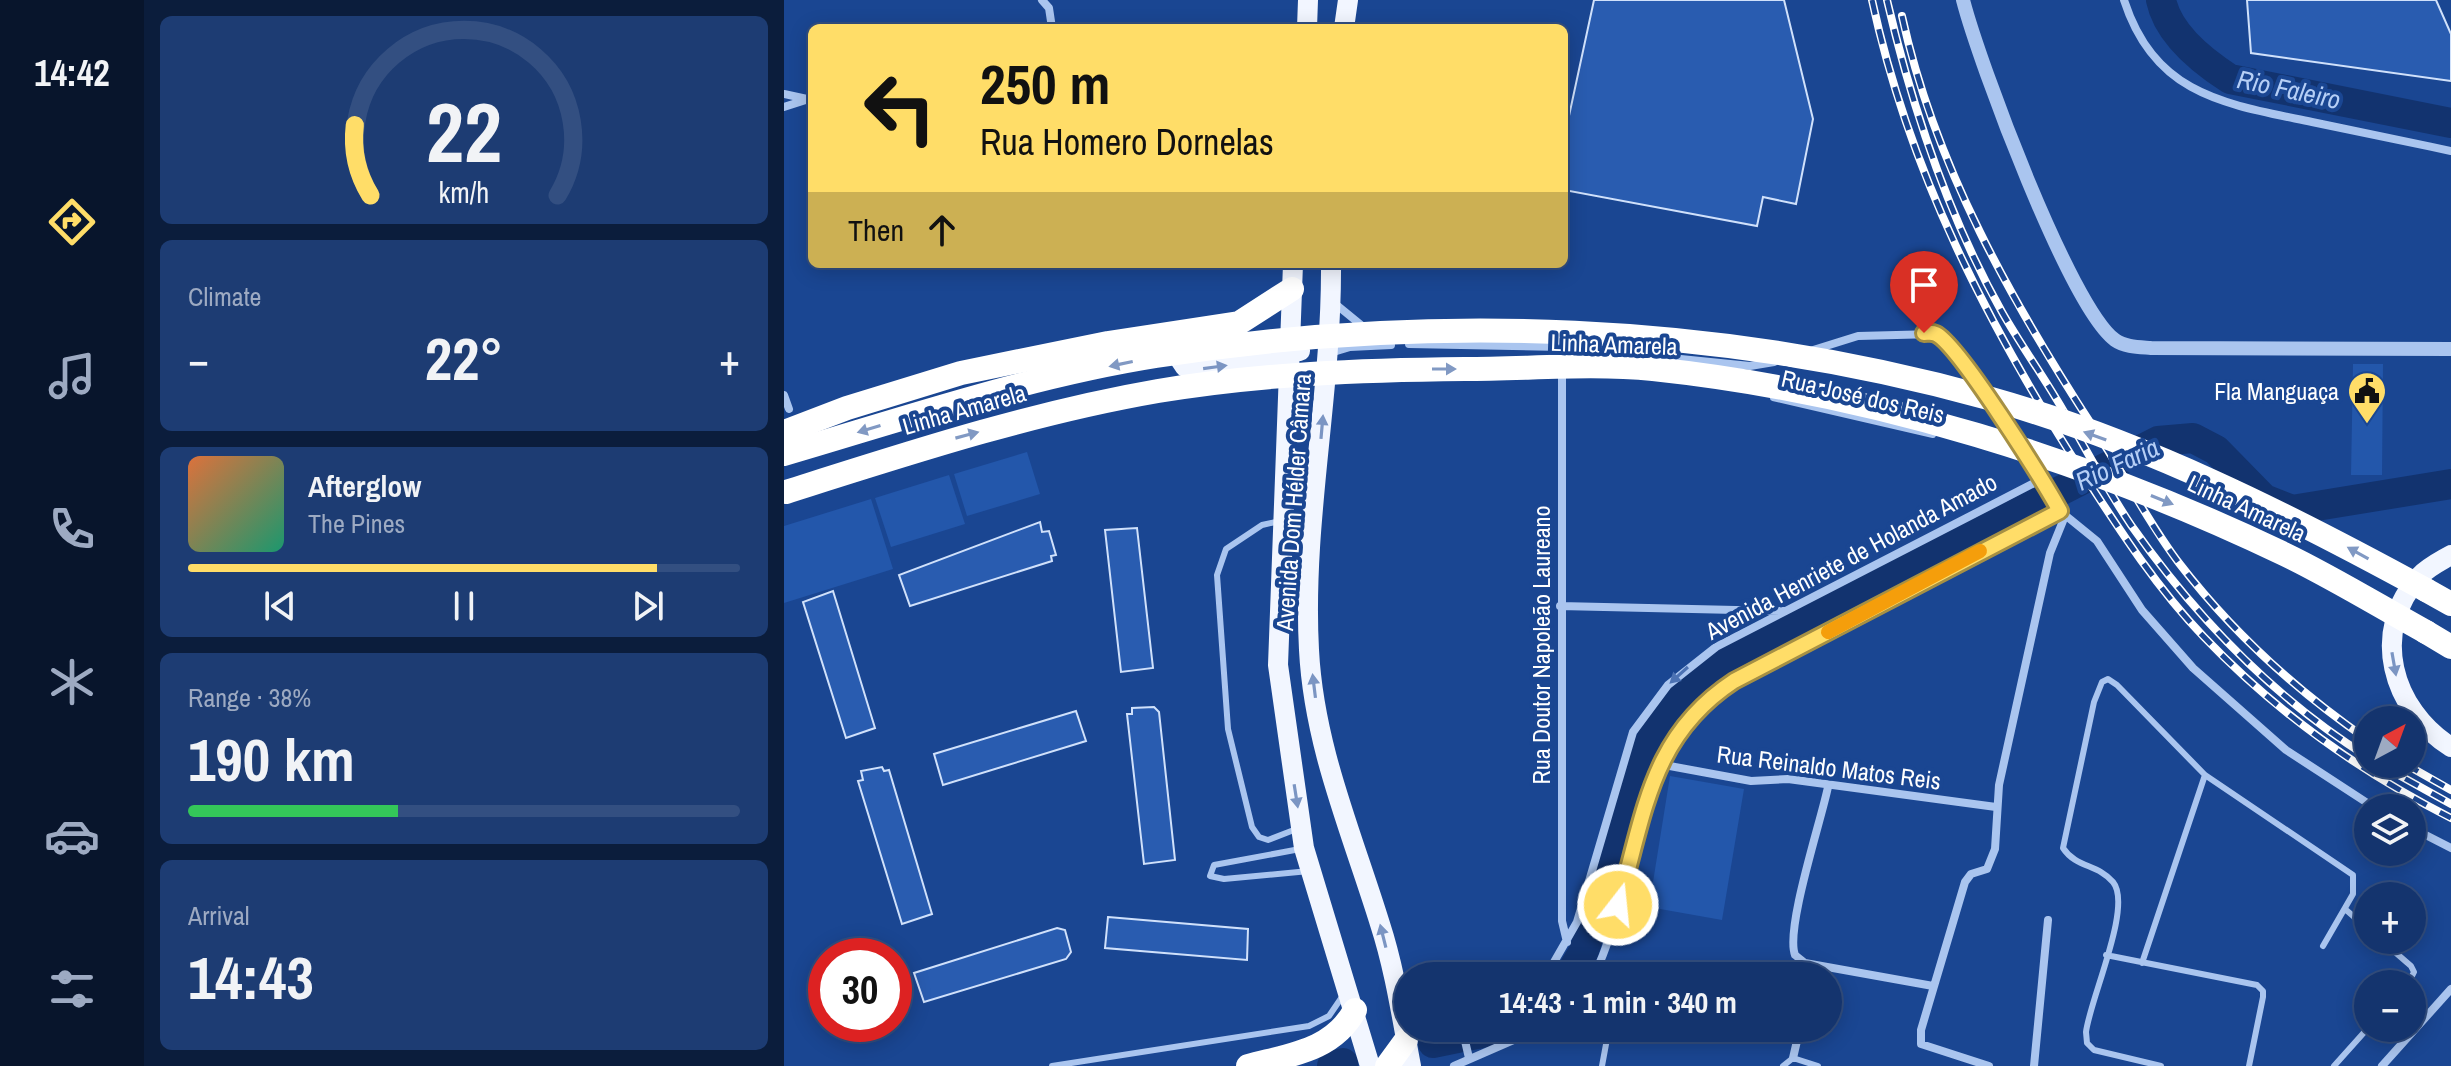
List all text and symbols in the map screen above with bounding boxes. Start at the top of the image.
text: 250 m [980,46,1110,121]
text: 14:42 [34,49,110,97]
icon: left [848,56,952,160]
water label: Rio Faleiro [2234,61,2344,117]
text: 22 [426,76,502,188]
text: Rua Homero Dornelas [980,118,1274,166]
text: km/h [439,173,489,212]
icon: directions [44,194,100,250]
icon: ahead [920,208,964,252]
text: Then [848,210,904,250]
pin [1890,251,1958,333]
icon: arrive [1902,263,1946,307]
text: Climate [188,279,261,314]
text: 22° [425,318,503,399]
street label: Linha Amarela [1550,326,1678,362]
text: − [188,329,209,389]
text: + [719,329,740,389]
icon: music [44,348,100,404]
one-way arrow [1108,358,1133,370]
one-way arrow [1203,360,1228,373]
street label: Rua José dos Reis [1778,362,1948,430]
one-way arrow [1432,363,1457,375]
public building icon: Fla Manguaça [2346,370,2388,425]
street label: Avenida Dom Hélder Câmara [1268,372,1318,633]
place label: Fla Manguaça [2214,375,2339,407]
street label: Linha Amarela [899,376,1029,442]
one-way arrow [1316,414,1329,439]
one-way arrow [857,423,881,436]
one-way arrow [955,428,980,440]
water label: Rio Faria [2070,429,2164,498]
one-way arrow [2083,429,2107,442]
street label: Avenida Henriete de Holanda Amado [1699,465,2002,647]
text: Afterglow [308,466,421,506]
street label: Linha Amarela [2183,467,2311,549]
one-way arrow [2150,494,2174,507]
icon: phone [44,501,100,557]
text: The Pines [308,506,405,541]
street label: Rua Doutor Napoleão Laureano [1525,506,1557,784]
one-way arrow [2347,546,2369,560]
icon: previous [258,584,302,628]
icon: pause [442,584,486,628]
icon: next [626,584,670,628]
one-way arrow [2388,652,2400,677]
icon: climate [44,654,100,710]
one-way arrow [1669,666,1688,684]
one-way arrow [1307,674,1320,699]
text: Range · 38% [188,680,311,715]
north arrow [2354,706,2426,778]
map controls [2354,706,2426,1042]
text: 190 km [188,719,355,800]
street label: Rua Reinaldo Matos Reis [1715,737,1943,797]
one-way arrow [1290,783,1302,808]
button: layers [2354,794,2426,866]
icon: car [44,808,100,864]
position arrow [1576,863,1660,947]
button: + [2354,882,2426,954]
text: Arrival [188,898,250,933]
one-way arrow [1377,924,1389,949]
text: 14:43 [188,937,314,1018]
speed limit sign: 30 [808,938,912,1042]
icon: filters [44,961,100,1017]
button: − [2354,970,2426,1042]
text: 14:43 · 1 min · 340 m [1499,982,1737,1022]

